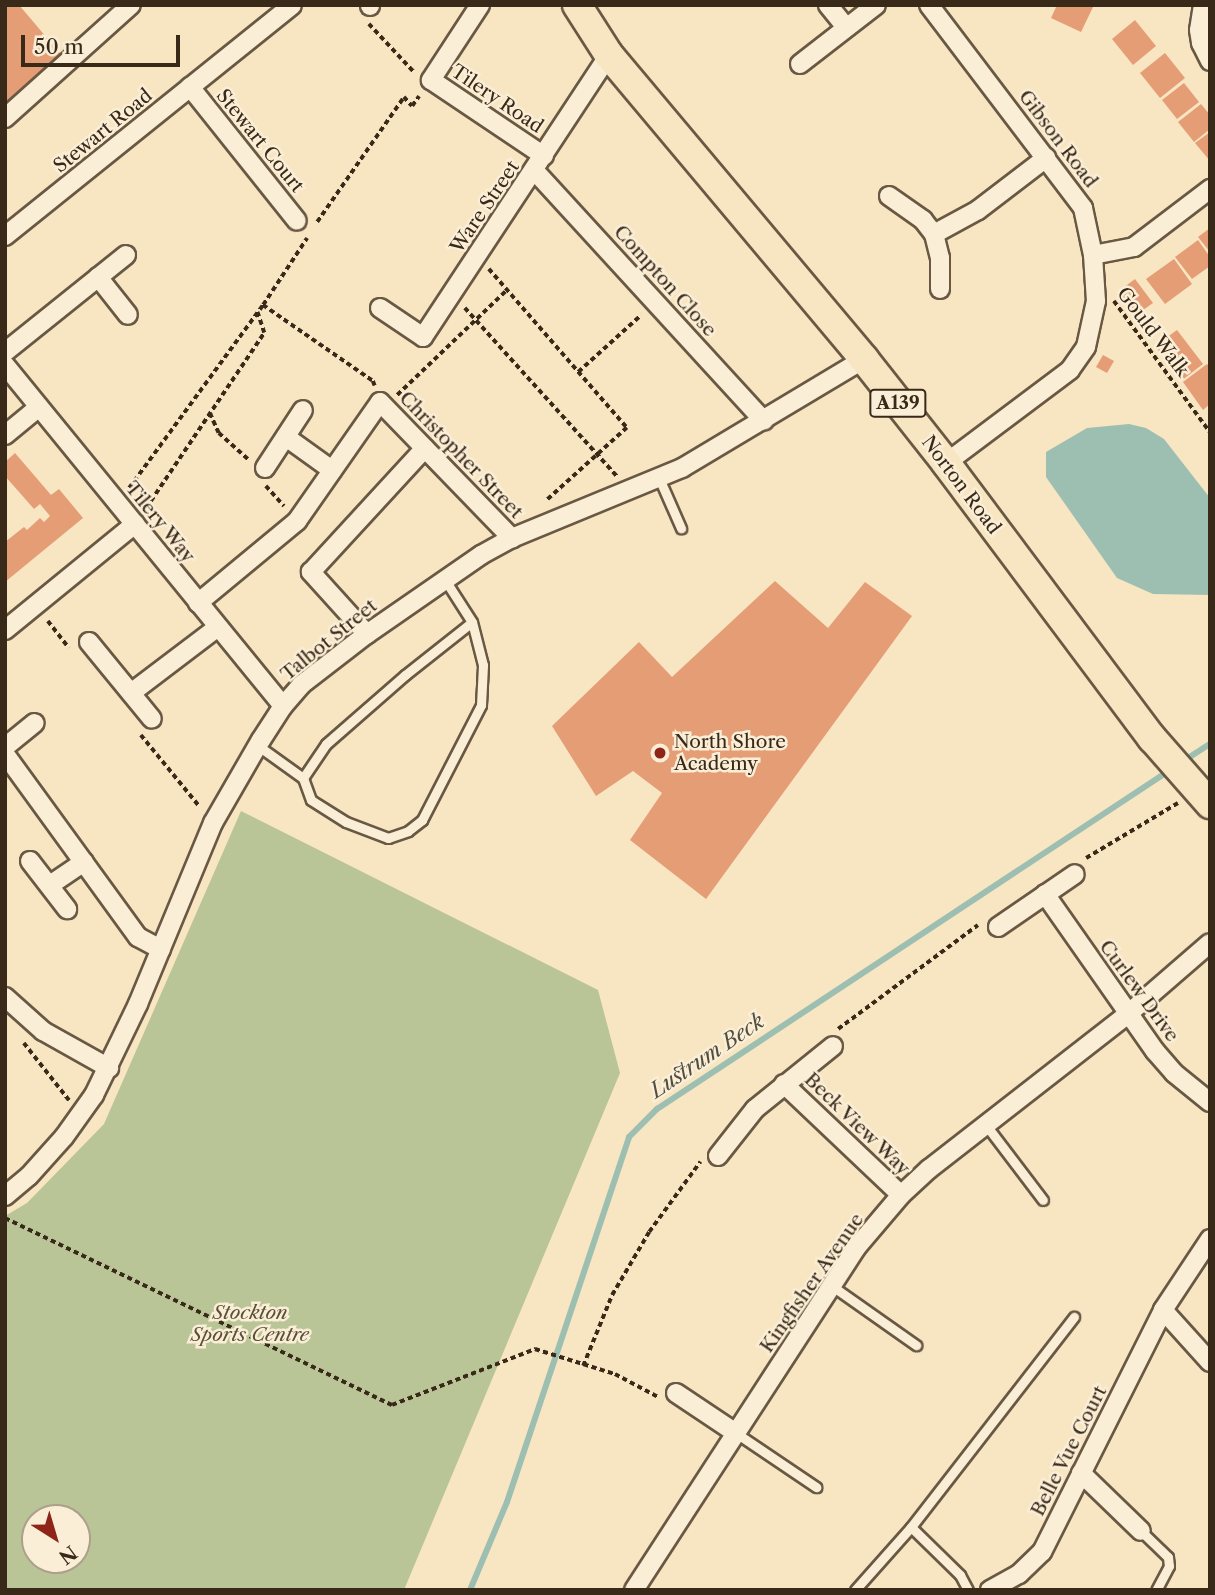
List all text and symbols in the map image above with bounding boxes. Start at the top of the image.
scale bar [24,21,184,65]
text: 50 m [34,34,84,59]
street label: Tilery Road [446,60,548,138]
street label: Stewart Road [49,84,157,178]
street label: Stewart Court [211,85,309,197]
street label: Gibson Road [1014,86,1102,192]
street label: Ware Street [446,157,524,257]
street label: Compton Close [609,221,721,341]
street label: Gould Walk [1112,283,1194,381]
street label: Christopher Street [394,387,528,523]
road number: A139 [868,388,928,418]
street label: Norton Road [917,431,1005,539]
street label: Tilery Way [120,476,200,568]
street label: Talbot Street [276,594,382,686]
place label: North Shore Academy [674,731,786,775]
marker: North Shore Academy [652,745,668,761]
street label: Curlew Drive [1094,936,1184,1046]
water label: Lustrum Beck [645,1009,769,1103]
street label: Beck View Way [799,1067,915,1181]
street label: Kingfisher Avenue [755,1209,869,1357]
park label: Stockton Sports Centre [191,1302,309,1346]
street label: Belle Vue Court [1026,1382,1112,1520]
north arrow [21,1504,91,1574]
text: N [54,1540,81,1569]

